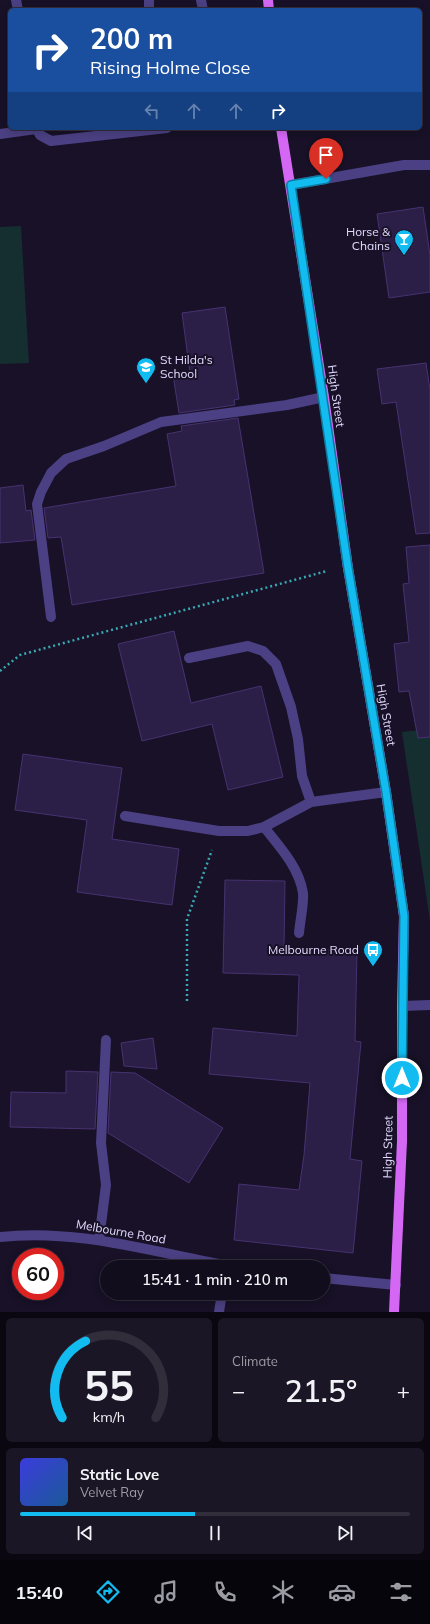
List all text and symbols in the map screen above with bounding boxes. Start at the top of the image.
text: 200 m [90,21,173,56]
icon: right [24,24,76,76]
text: Rising Holme Close [90,56,250,79]
icon: left [141,100,163,122]
icon: ahead [183,100,205,122]
icon: ahead [225,100,247,122]
icon: right [267,100,289,122]
pin [309,138,343,179]
icon: arrive [315,144,337,166]
place label: Horse & Chains [346,224,391,253]
bar icon: Horse & Chains [393,228,415,256]
place label: St Hilda's School [160,352,213,381]
school or university icon: St Hilda's School [135,356,157,384]
street label: High Street [325,364,348,428]
street label: High Street [374,683,399,747]
bus stop icon: Melbourne Road [362,939,384,967]
place label: Melbourne Road [268,942,359,957]
position arrow [381,1057,423,1099]
street label: High Street [379,1116,396,1178]
street label: Melbourne Road [75,1216,167,1247]
speed limit sign: 60 [12,1248,64,1300]
text: 15:41 · 1 min · 210 m [142,1270,288,1289]
text: Climate [232,1353,278,1369]
text: 55 [84,1359,134,1411]
text: 21.5° [285,1372,357,1410]
text: − [232,1377,245,1405]
text: + [397,1377,410,1405]
text: km/h [93,1408,125,1426]
text: Static Love [80,1465,159,1484]
text: Velvet Ray [80,1484,144,1500]
icon: previous [74,1522,96,1544]
icon: pause [204,1522,226,1544]
icon: next [334,1522,356,1544]
icon: directions [94,1578,122,1606]
icon: music [152,1578,180,1606]
icon: phone [211,1578,239,1606]
icon: climate [269,1578,297,1606]
icon: car [328,1578,356,1606]
icon: filters [387,1578,415,1606]
text: 15:40 [15,1581,63,1604]

